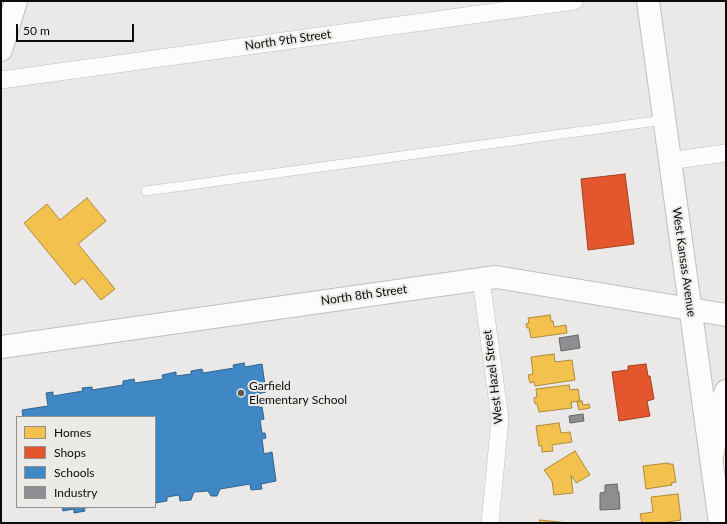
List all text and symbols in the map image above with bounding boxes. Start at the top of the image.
scale bar [18,16,136,42]
text: 50 m [23,23,50,38]
street label: North 9th Street [244,27,332,53]
street label: West Kansas Avenue [669,206,699,318]
street label: North 8th Street [320,282,408,308]
street label: West Hazel Street [480,329,506,425]
place label: Garfield Elementary School [249,379,347,407]
marker: Garfield Elementary School [236,388,246,398]
legend [16,416,156,508]
text: Homes [54,425,91,440]
text: Shops [54,445,86,460]
text: Schools [54,465,95,480]
text: Industry [54,485,97,500]

